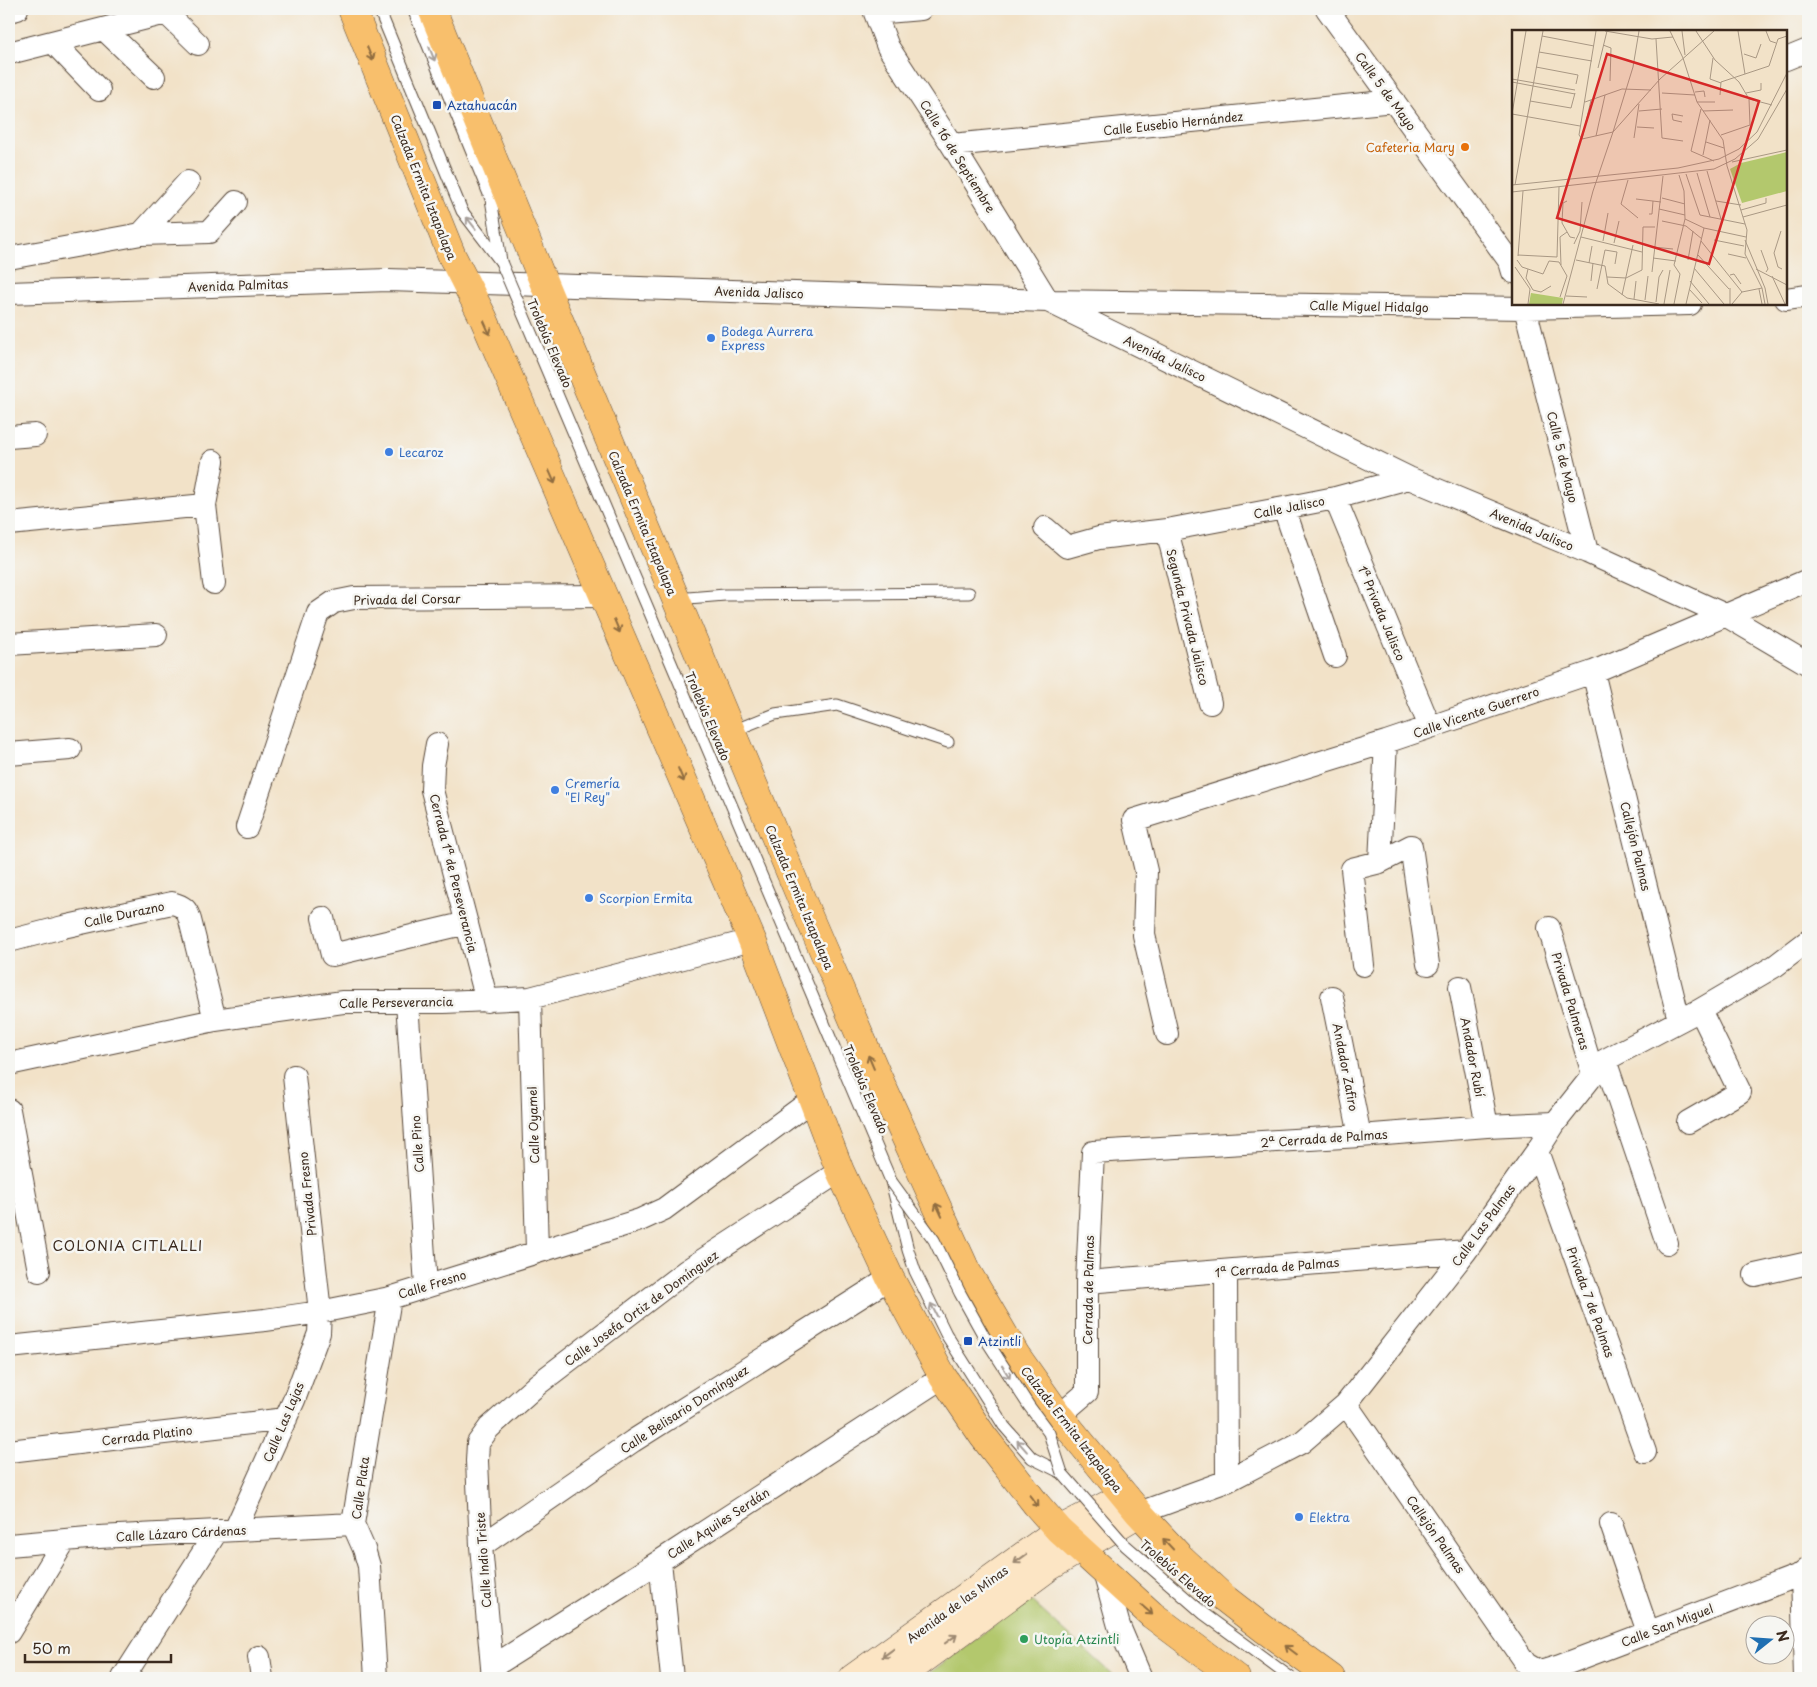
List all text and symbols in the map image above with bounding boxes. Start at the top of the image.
inset map [1512,30,1787,305]
one-way arrow [366,46,375,61]
one-way arrow [427,46,437,61]
street label: Calle 5 de Mayo [1351,48,1421,134]
place label: Aztahuacán [447,96,517,114]
street label: Calle 16 de Septiembre [916,96,1000,216]
marker: Aztahuacán [431,99,443,111]
street label: Calle Eusebio Hernández [1102,107,1244,139]
street label: Calzada Ermita Iztapalapa [386,111,462,263]
place label: Cafeteria Mary [1366,138,1455,156]
marker: Cafeteria Mary [1459,141,1471,153]
one-way arrow [466,216,476,230]
street label: Avenida Palmitas [188,274,289,296]
street label: Avenida Jalisco [714,281,804,303]
street label: Trolebús Elevado [523,296,577,391]
street label: Calle Miguel Hidalgo [1309,296,1429,316]
one-way arrow [483,320,493,335]
place label: Bodega Aurrera Express [721,322,814,354]
street label: Avenida Jalisco [1121,330,1209,386]
marker: Bodega Aurrera Express [705,332,717,344]
street label: Calle 5 de Mayo [1543,409,1583,505]
place label: Lecaroz [399,443,443,461]
marker: Lecaroz [383,446,395,458]
street label: Calzada Ermita Iztapalapa [604,448,682,599]
one-way arrow [548,469,558,484]
street label: Calle Jalisco [1252,491,1326,523]
street label: Avenida Jalisco [1487,503,1577,555]
street label: Segunda Privada Jalisco [1162,547,1214,687]
street label: 1ª Privada Jalisco [1354,563,1410,664]
street label: Privada del Corsar [353,589,461,609]
one-way arrow [613,618,623,633]
street label: Trolebús Elevado [681,669,735,764]
street label: Calle Vicente Guerrero [1411,682,1542,742]
one-way arrow [677,767,687,782]
place label: Cremería "El Rey" [565,774,620,806]
marker: Cremería "El Rey" [549,784,561,796]
street label: Cerrada 1ª de Perseverancia [426,792,483,955]
street label: Callejón Palmas [1616,799,1656,893]
street label: Calzada Ermita Iztapalapa [761,822,839,973]
place label: Scorpion Ermita [599,889,693,907]
marker: Scorpion Ermita [583,892,595,904]
street label: Calle Durazno [82,897,166,931]
street label: Privada Palmeras [1548,950,1595,1053]
street label: Calle Perseverancia [339,992,454,1012]
street label: Andador Rubí [1456,1016,1490,1099]
street label: Andador Zafiro [1329,1021,1363,1113]
street label: Trolebús Elevado [839,1042,893,1137]
one-way arrow [866,1055,876,1070]
street label: Calle Oyamel [523,1086,543,1164]
street label: Calle Pino [406,1114,428,1173]
street label: 2ª Cerrada de Palmas [1260,1125,1389,1151]
street label: Privada Fresno [294,1151,320,1237]
street label: Calle Las Palmas [1447,1180,1519,1270]
one-way arrow [933,1203,943,1218]
district label: COLONIA CITLALLI [53,1235,203,1256]
street label: Cerrada de Palmas [1078,1235,1098,1345]
street label: Privada 7 de Palmas [1563,1244,1620,1360]
street label: Calle Josefa Ortiz de Domínguez [560,1246,722,1370]
street label: 1ª Cerrada de Palmas [1214,1253,1340,1281]
street label: Calle Fresno [396,1265,469,1303]
one-way arrow [929,1303,938,1318]
place label: Atzintli [978,1332,1021,1350]
marker: Atzintli [962,1335,974,1347]
street label: Calle Belisario Domínguez [616,1360,752,1457]
street label: Calzada Ermita Iztapalapa [1017,1362,1127,1496]
one-way arrow [1002,1364,1012,1378]
street label: Calle Las Lajas [258,1379,308,1465]
street label: Cerrada Platino [101,1420,194,1449]
one-way arrow [1016,1440,1027,1453]
street label: Calle Plata [347,1455,373,1521]
street label: Calle Aquiles Serdán [663,1483,773,1563]
street label: Callejón Palmas [1402,1491,1470,1577]
one-way arrow [1029,1495,1040,1508]
place label: Elektra [1309,1508,1351,1526]
marker: Elektra [1293,1511,1305,1523]
street label: Calle Indio Triste [471,1512,495,1608]
street label: Calle Lázaro Cárdenas [115,1521,247,1545]
street label: Trolebús Elevado [1136,1535,1220,1611]
one-way arrow [1162,1538,1174,1551]
one-way arrow [1013,1554,1027,1564]
street label: Avenida de las Minas [902,1561,1012,1647]
street label: Calle San Miguel [1618,1599,1716,1651]
one-way arrow [1140,1605,1153,1616]
north arrow [1744,1614,1794,1664]
text: N [1771,1628,1795,1644]
place label: Utopía Atzintli [1034,1630,1119,1648]
scale bar [25,1632,171,1664]
marker: Utopía Atzintli [1018,1633,1030,1645]
one-way arrow [944,1634,958,1644]
text: 50 m [32,1636,71,1659]
one-way arrow [1284,1645,1298,1655]
one-way arrow [882,1648,895,1659]

